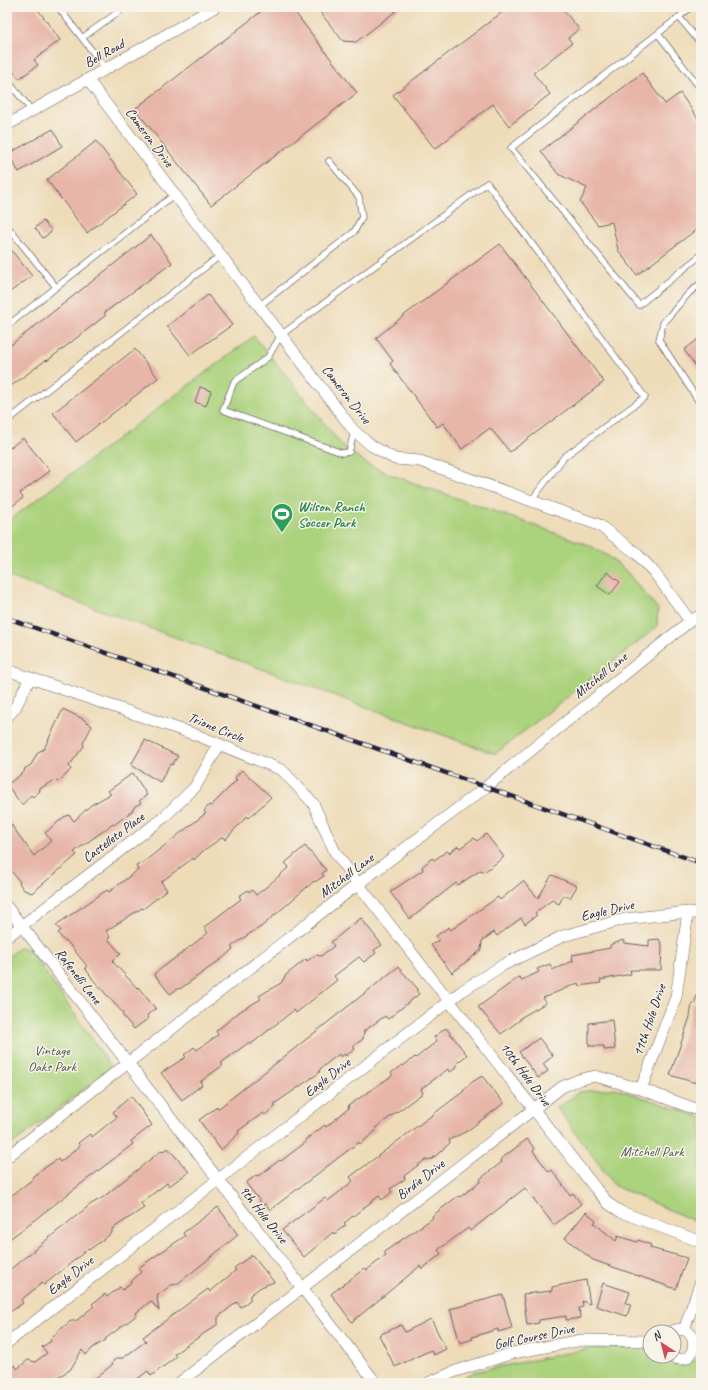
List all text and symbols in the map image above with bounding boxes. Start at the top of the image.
street label: Bell Road [81,34,129,71]
street label: Cameron Drive [122,104,178,171]
street label: Cameron Drive [318,362,376,428]
place label: Wilson Ranch Soccer Park [298,498,365,531]
sports icon: Wilson Ranch Soccer Park [269,501,295,534]
street label: Mitchell Lane [570,648,632,702]
street label: Trione Circle [186,709,247,747]
street label: Castelleto Place [79,808,149,866]
street label: Mitchell Lane [316,848,378,901]
street label: Eagle Drive [579,896,637,925]
street label: Rafenelli Lane [52,945,107,1009]
street label: 11th Hole Drive [629,981,670,1058]
street label: 10th Hole Drive [496,1039,556,1111]
park label: Vintage Oaks Park [28,1042,78,1075]
street label: Eagle Drive [301,1053,355,1101]
park label: Mitchell Park [620,1143,686,1160]
street label: Birdie Drive [393,1155,449,1203]
street label: 9th Hole Drive [236,1182,292,1248]
street label: Eagle Drive [44,1251,98,1299]
street label: Golf Course Drive [493,1319,577,1353]
north arrow [642,1324,682,1364]
text: N [649,1327,665,1344]

